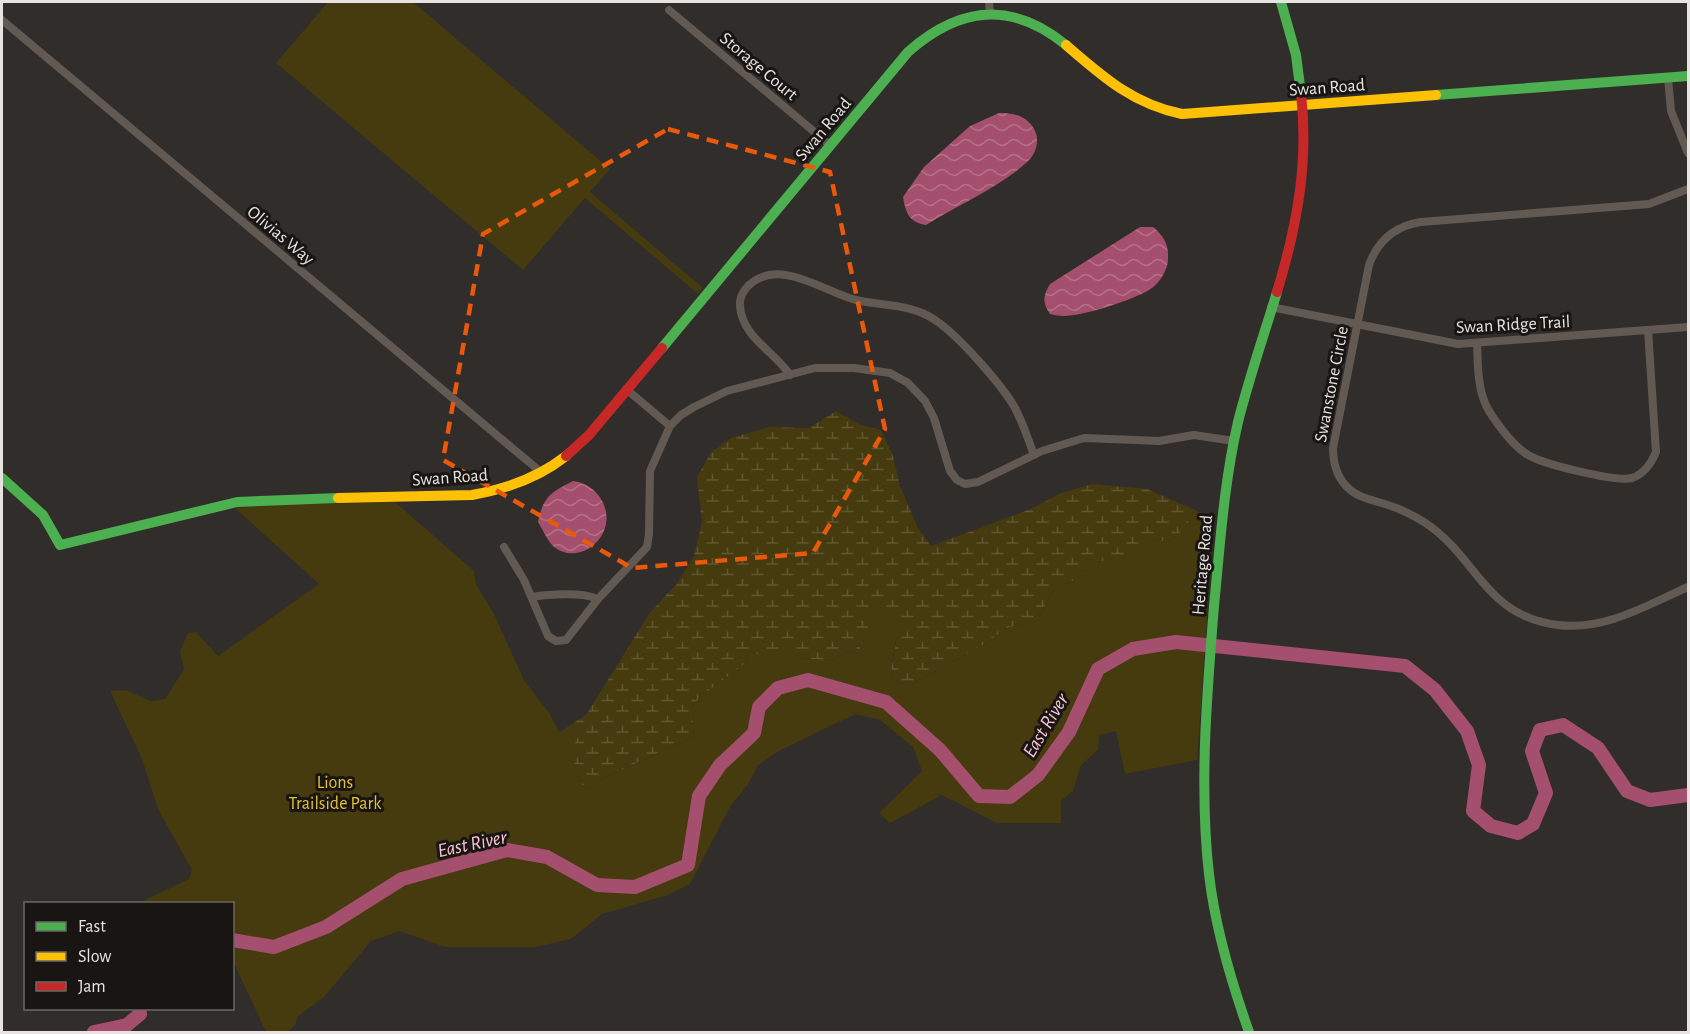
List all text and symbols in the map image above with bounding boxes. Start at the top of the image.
street label: Storage Court [716,29,801,104]
street label: Swan Road [1288,76,1366,100]
street label: Swan Road [792,95,855,165]
street label: Olivias Way [244,203,317,269]
street label: Swan Ridge Trail [1455,313,1571,337]
street label: Swanstone Circle [1312,325,1352,444]
street label: Swan Road [411,466,489,490]
street label: Heritage Road [1190,514,1216,616]
water label: East River [1019,690,1073,761]
park label: Lions Trailside Park [288,774,382,813]
water label: East River [436,827,509,861]
legend [24,902,234,1010]
text: Fast [78,918,106,936]
text: Slow [78,948,111,966]
text: Jam [78,978,106,996]

